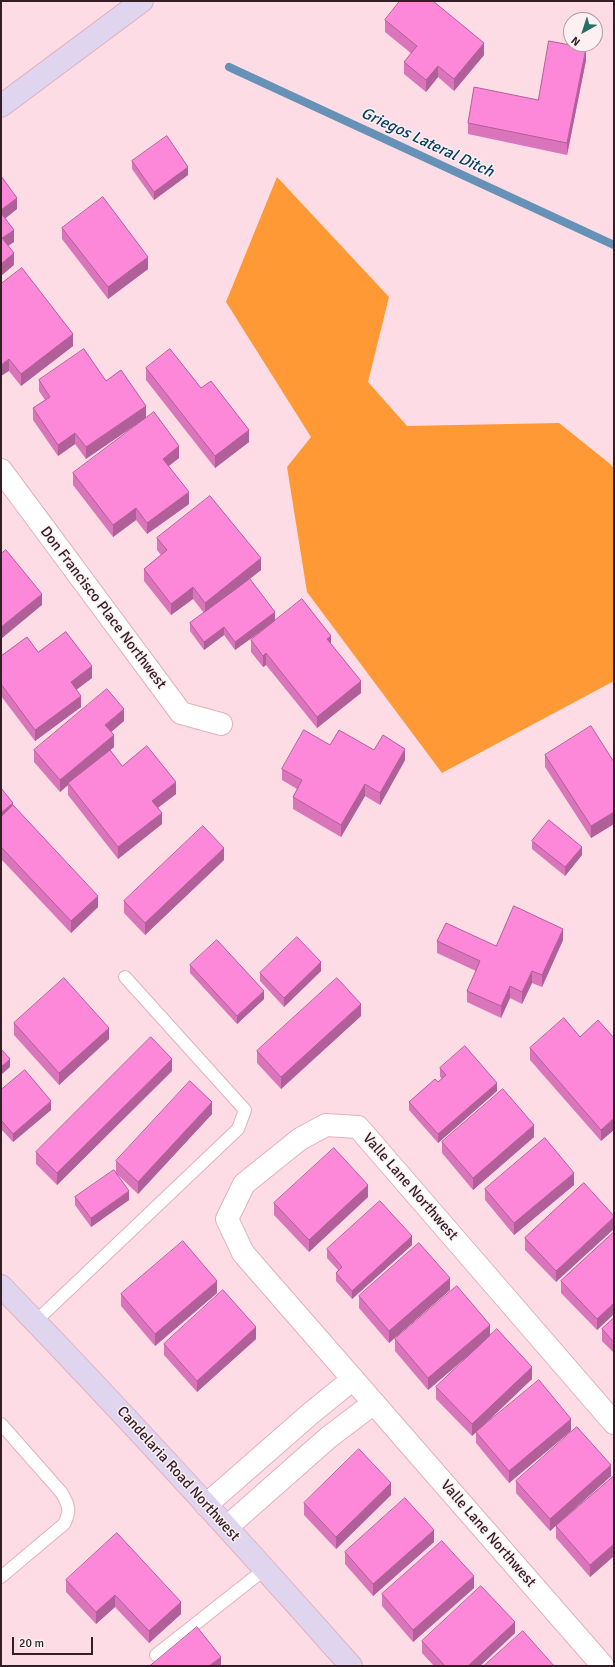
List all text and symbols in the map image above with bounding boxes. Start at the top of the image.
north arrow [563,12,603,52]
text: N [569,33,583,48]
water label: Griegos Lateral Ditch [358,104,496,182]
street label: Don Francisco Place Northwest [36,523,170,693]
street label: Valle Lane Northwest [359,1130,461,1244]
street label: Candelaria Road Northwest [113,1403,243,1545]
street label: Valle Lane Northwest [437,1477,539,1591]
scale bar [14,1629,95,1655]
text: 20 m [19,1636,44,1651]

